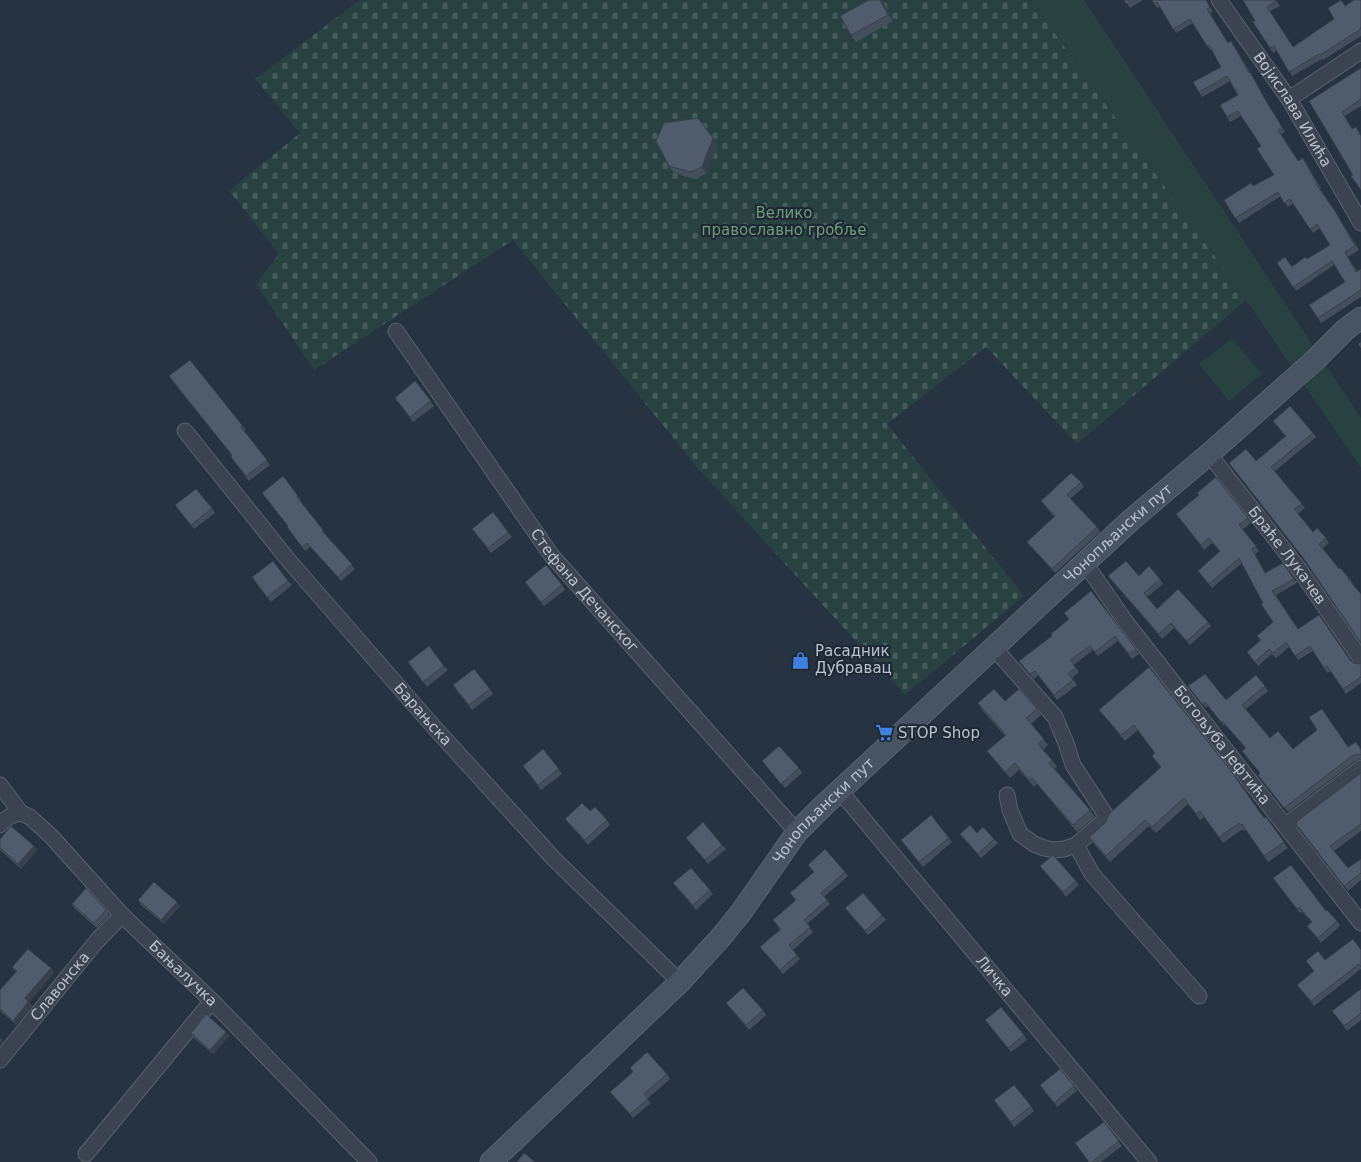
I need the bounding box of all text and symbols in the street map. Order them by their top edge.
street label: Војислава Илића [1250,48,1336,170]
park label: Велико православно гробље [702,204,866,239]
street label: Чонопљански пут [1060,480,1176,587]
street label: Браће Лукачев [1244,503,1330,608]
street label: Стефана Дечанског [527,525,642,656]
place label: Расадник Дубравац [815,642,892,677]
shop icon: Расадник Дубравац [791,650,811,670]
street label: Барањска [390,679,456,750]
street label: Богољуба Јефтића [1170,682,1274,808]
supermarket icon: STOP Shop [874,723,894,743]
place label: STOP Shop [898,724,980,742]
street label: Чонопљански пут [769,754,878,867]
street label: Бањалучка [145,937,221,1010]
street label: Славонска [27,948,93,1024]
street label: Личка [972,952,1017,1000]

